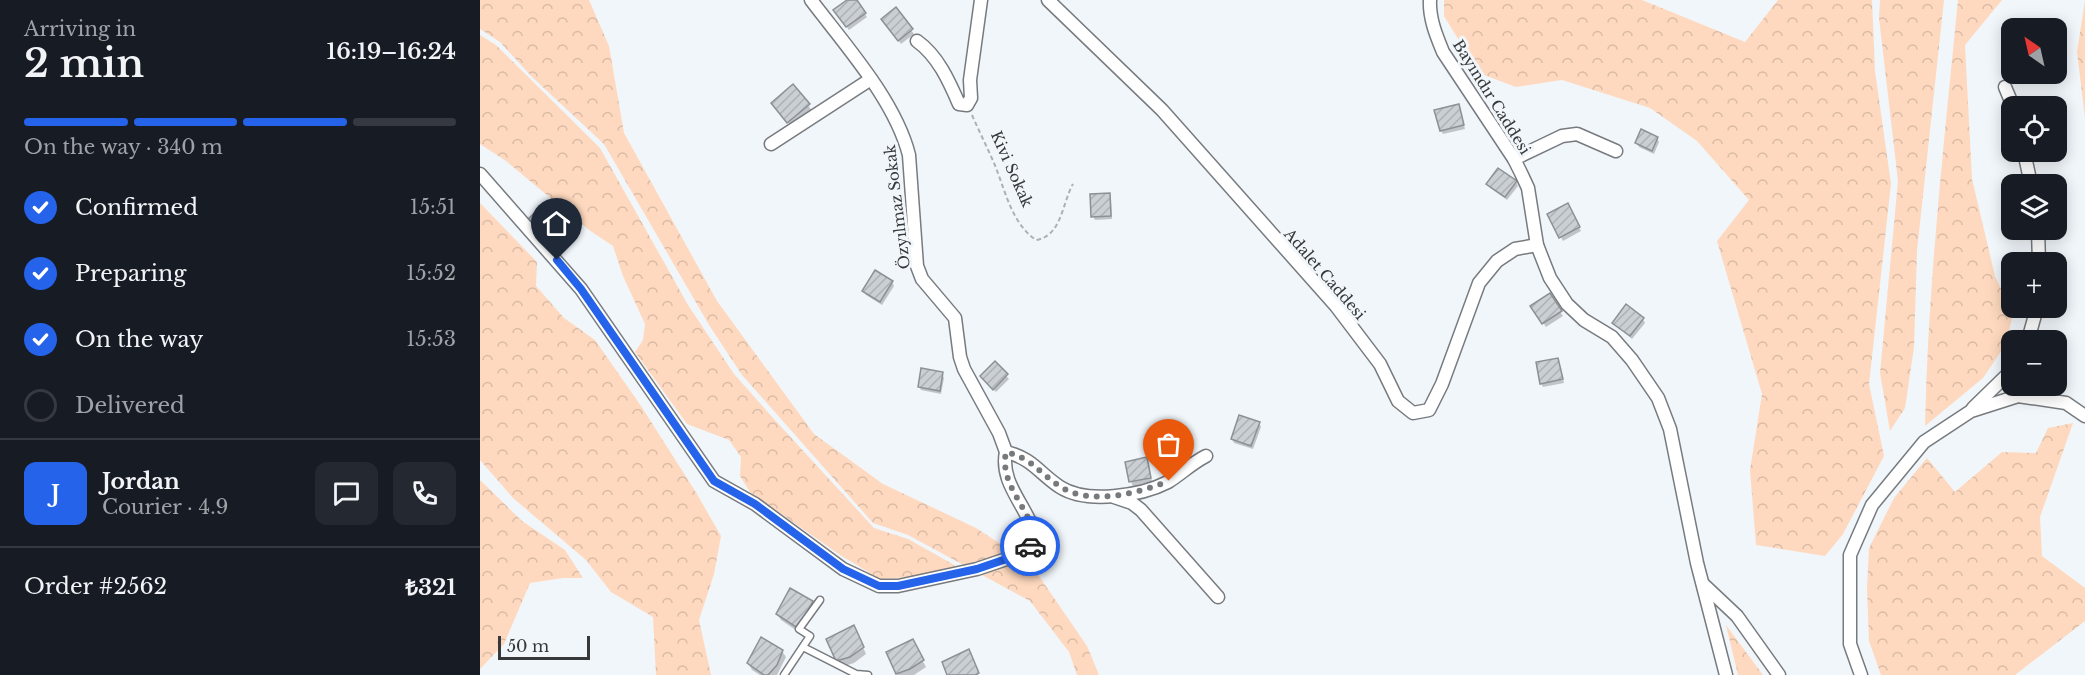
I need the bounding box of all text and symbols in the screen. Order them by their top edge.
text: Arriving in [24,17,136,41]
north arrow [2001,18,2067,84]
map controls [2001,18,2067,396]
street label: Bayındır Caddesi [1449,36,1535,158]
text: 16:19–16:24 [327,38,456,65]
text: 2 min [24,39,144,88]
button: locate [2001,96,2067,162]
street label: Kivi Sokak [987,128,1038,211]
text: On the way · 340 m [24,135,223,159]
street label: Özyılmaz Sokak [880,143,914,270]
button: layers [2001,174,2067,240]
icon: check [24,191,57,224]
text: Confirmed [75,194,198,221]
text: 15:51 [410,195,456,219]
pin [531,198,582,260]
icon: home [540,207,573,240]
street label: Adalet Caddesi [1280,224,1370,323]
button: + [2001,252,2067,318]
icon: check [24,257,57,290]
text: Preparing [75,260,186,287]
text: 15:52 [406,261,456,285]
icon: check [24,323,57,356]
text: On the way [75,326,203,353]
text: 15:53 [406,327,456,351]
button: − [2001,330,2067,396]
text: Delivered [75,392,185,419]
pin [1143,419,1194,481]
icon: bag [1152,428,1185,461]
button: chat [315,462,378,525]
button: phone [393,462,456,525]
text: Jordan [102,468,180,495]
text: J [51,480,60,507]
text: Courier · 4.9 [102,495,228,519]
courier [1000,516,1060,576]
icon: car [1014,530,1047,563]
text: Order #2562 [24,573,167,600]
text: ₺321 [405,574,456,601]
scale bar [498,633,590,660]
text: 50 m [507,636,549,656]

